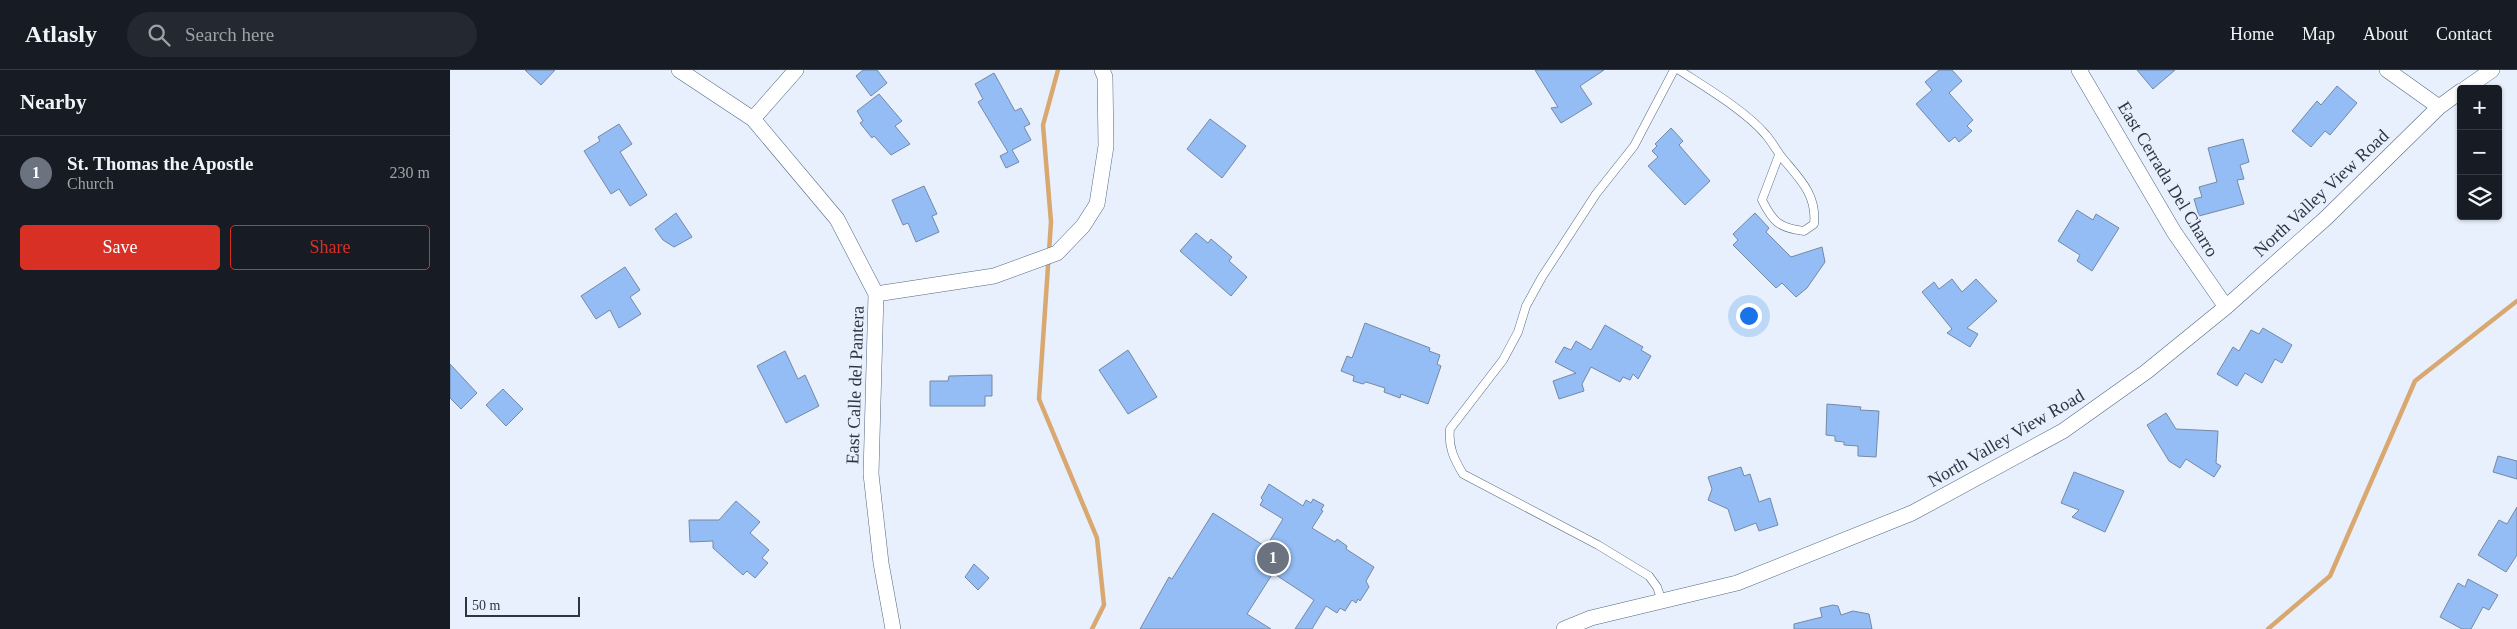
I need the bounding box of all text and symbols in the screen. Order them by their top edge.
search box [127,12,477,57]
text: Atlasly [25,21,97,47]
icon: search [145,21,173,49]
text: Search here [185,24,274,45]
text: Home [2230,24,2274,44]
text: Map [2302,24,2335,44]
text: About [2363,24,2408,44]
text: Contact [2436,24,2492,44]
map controls [2457,85,2502,220]
button: + [2457,85,2502,130]
text: Nearby [20,90,87,114]
street label: East Cerrada Del Charro [2114,98,2222,260]
street label: North Valley View Road [2250,125,2392,261]
button: − [2457,130,2502,175]
text: St. Thomas the Apostle [67,153,254,174]
text: 1 [32,164,40,181]
text: 230 m [390,164,430,181]
text: Church [67,175,114,192]
button: layers [2457,175,2502,220]
button: Save [20,225,220,270]
button: Share [230,225,430,270]
your location [1736,303,1762,329]
street label: East Calle del Pantera [842,305,868,465]
street label: North Valley View Road [1924,385,2088,491]
pin: 1 [1257,539,1289,577]
scale bar [465,594,580,617]
text: 50 m [472,598,500,613]

